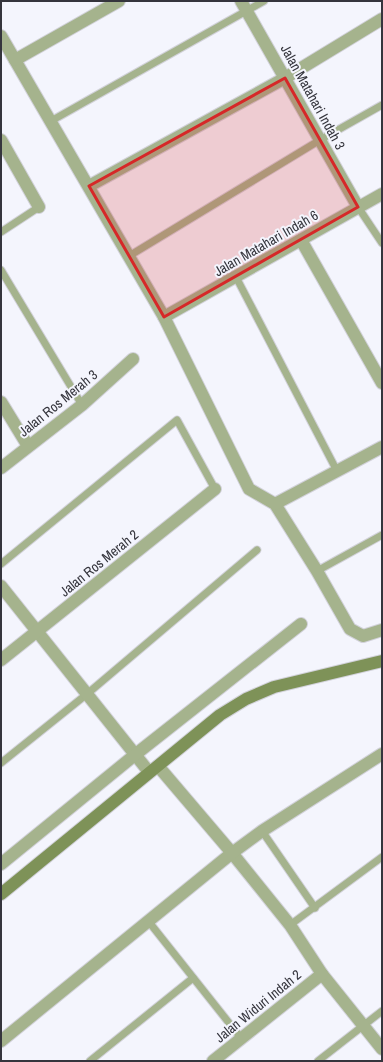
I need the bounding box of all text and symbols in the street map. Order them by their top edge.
street label: Jalan Matahari Indah 3 [277,41,349,153]
street label: Jalan Matahari Indah 6 [211,206,321,280]
street label: Jalan Ros Merah 3 [15,366,101,440]
street label: Jalan Ros Merah 2 [56,526,142,600]
street label: Jalan Widuri Indah 2 [211,966,305,1046]

